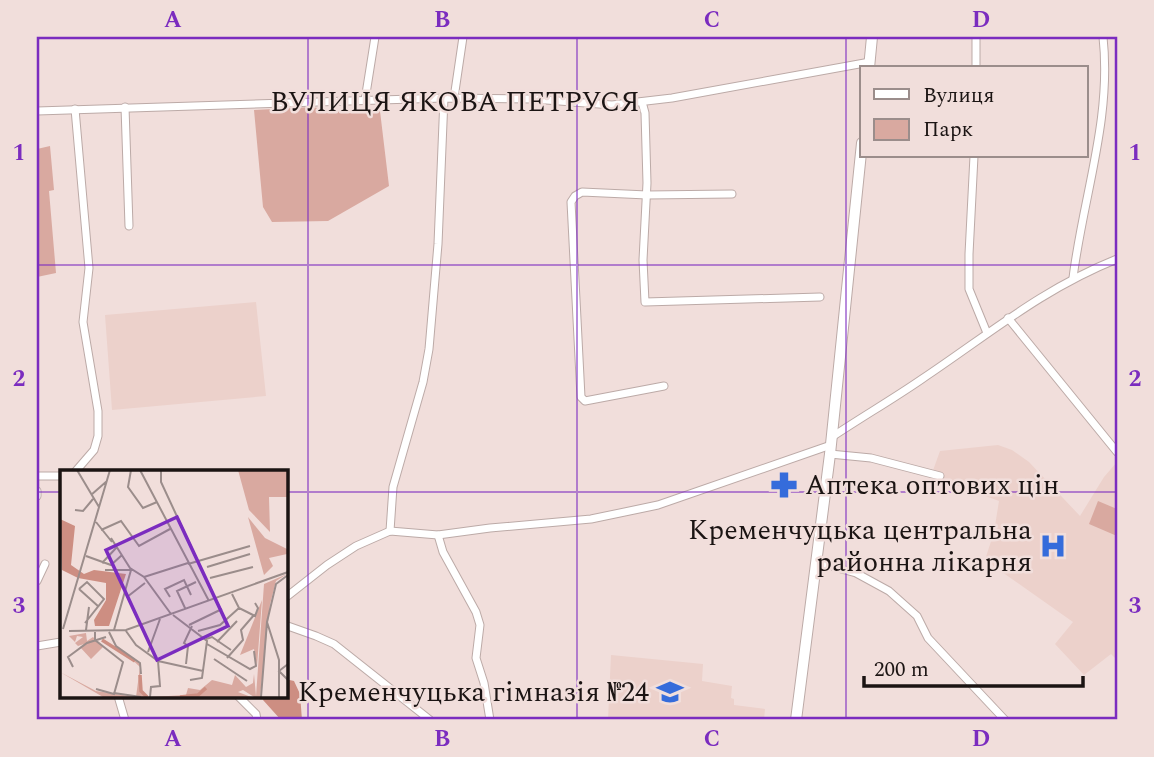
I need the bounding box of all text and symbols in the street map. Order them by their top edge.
text: A [164,3,182,38]
text: B [434,3,450,38]
text: C [704,3,720,38]
text: D [972,3,990,38]
legend [860,66,1088,158]
text: Вулиця [923,80,994,112]
street label: ВУЛИЦЯ ЯКОВА ПЕТРУСЯ [270,81,640,124]
text: Парк [923,114,974,146]
text: 1 [13,136,25,171]
text: 1 [1129,136,1141,171]
text: 2 [13,362,26,397]
text: 2 [1129,362,1142,397]
place label: Аптека оптових цін [805,464,1059,507]
inset map [60,470,287,698]
pharmacy icon: Аптека оптових цін [769,470,799,500]
place label: Кременчуцька центральна районна лікарня [688,509,1032,584]
hospital icon: Кременчуцька центральна районна лікарня [1038,531,1068,561]
text: 3 [13,589,26,624]
text: 3 [1129,589,1142,624]
scale bar [864,645,1082,689]
text: 200 m [874,654,929,686]
place label: Кременчуцька гімназія №24 [298,671,649,714]
school or university icon: Кременчуцька гімназія №24 [655,677,685,707]
text: A [164,722,182,757]
text: B [434,722,450,757]
text: C [704,722,720,757]
text: D [972,722,990,757]

